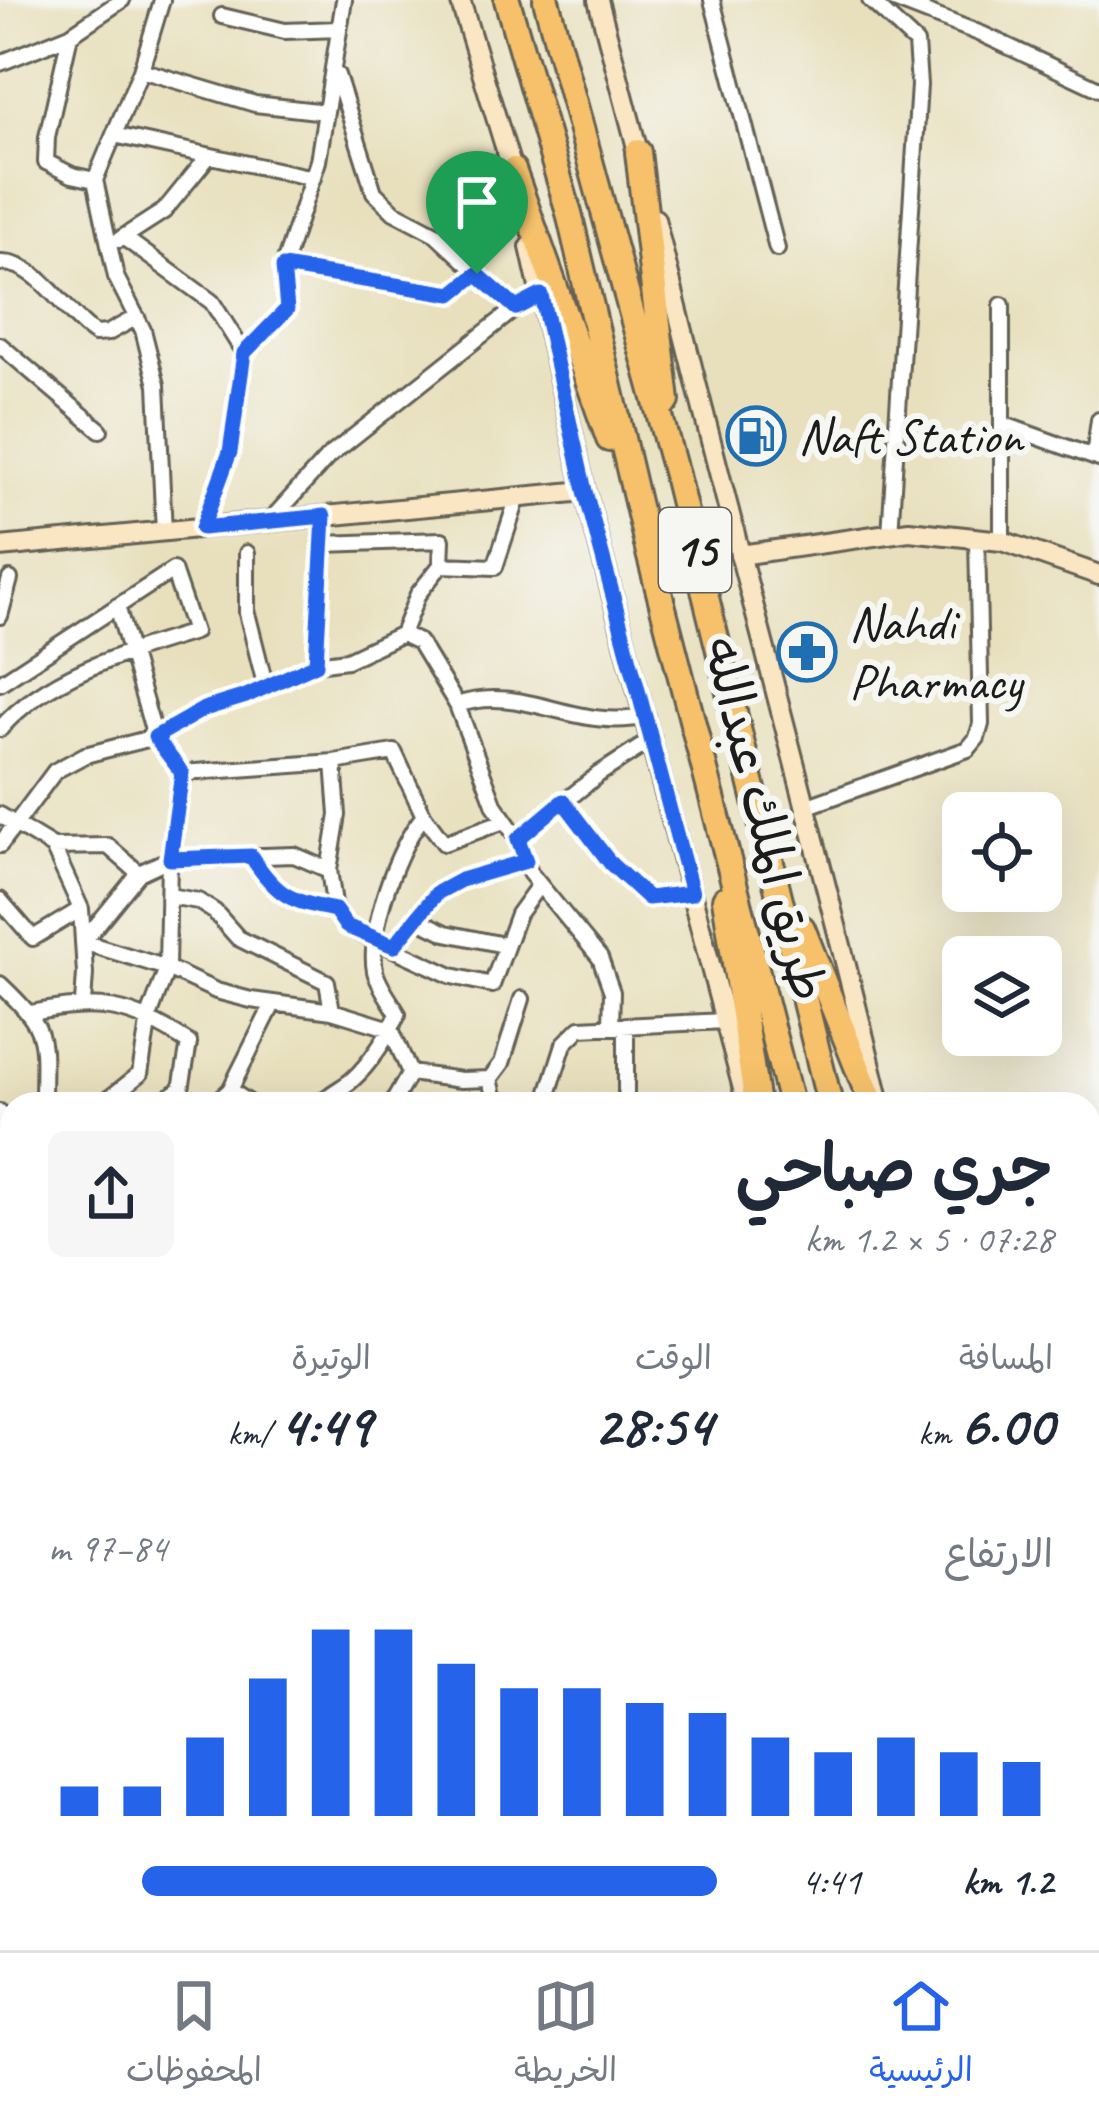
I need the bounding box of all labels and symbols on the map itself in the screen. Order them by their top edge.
pin [426,151,528,274]
place label: Naft Station [798,404,1025,468]
fuel station icon: Naft Station [725,405,787,467]
road number: 15 [659,508,731,592]
place label: Nahdi Pharmacy [849,591,1026,714]
pharmacy icon: Nahdi Pharmacy [776,621,838,683]
street label: طريق الملك عبدالله [689,630,841,1008]

